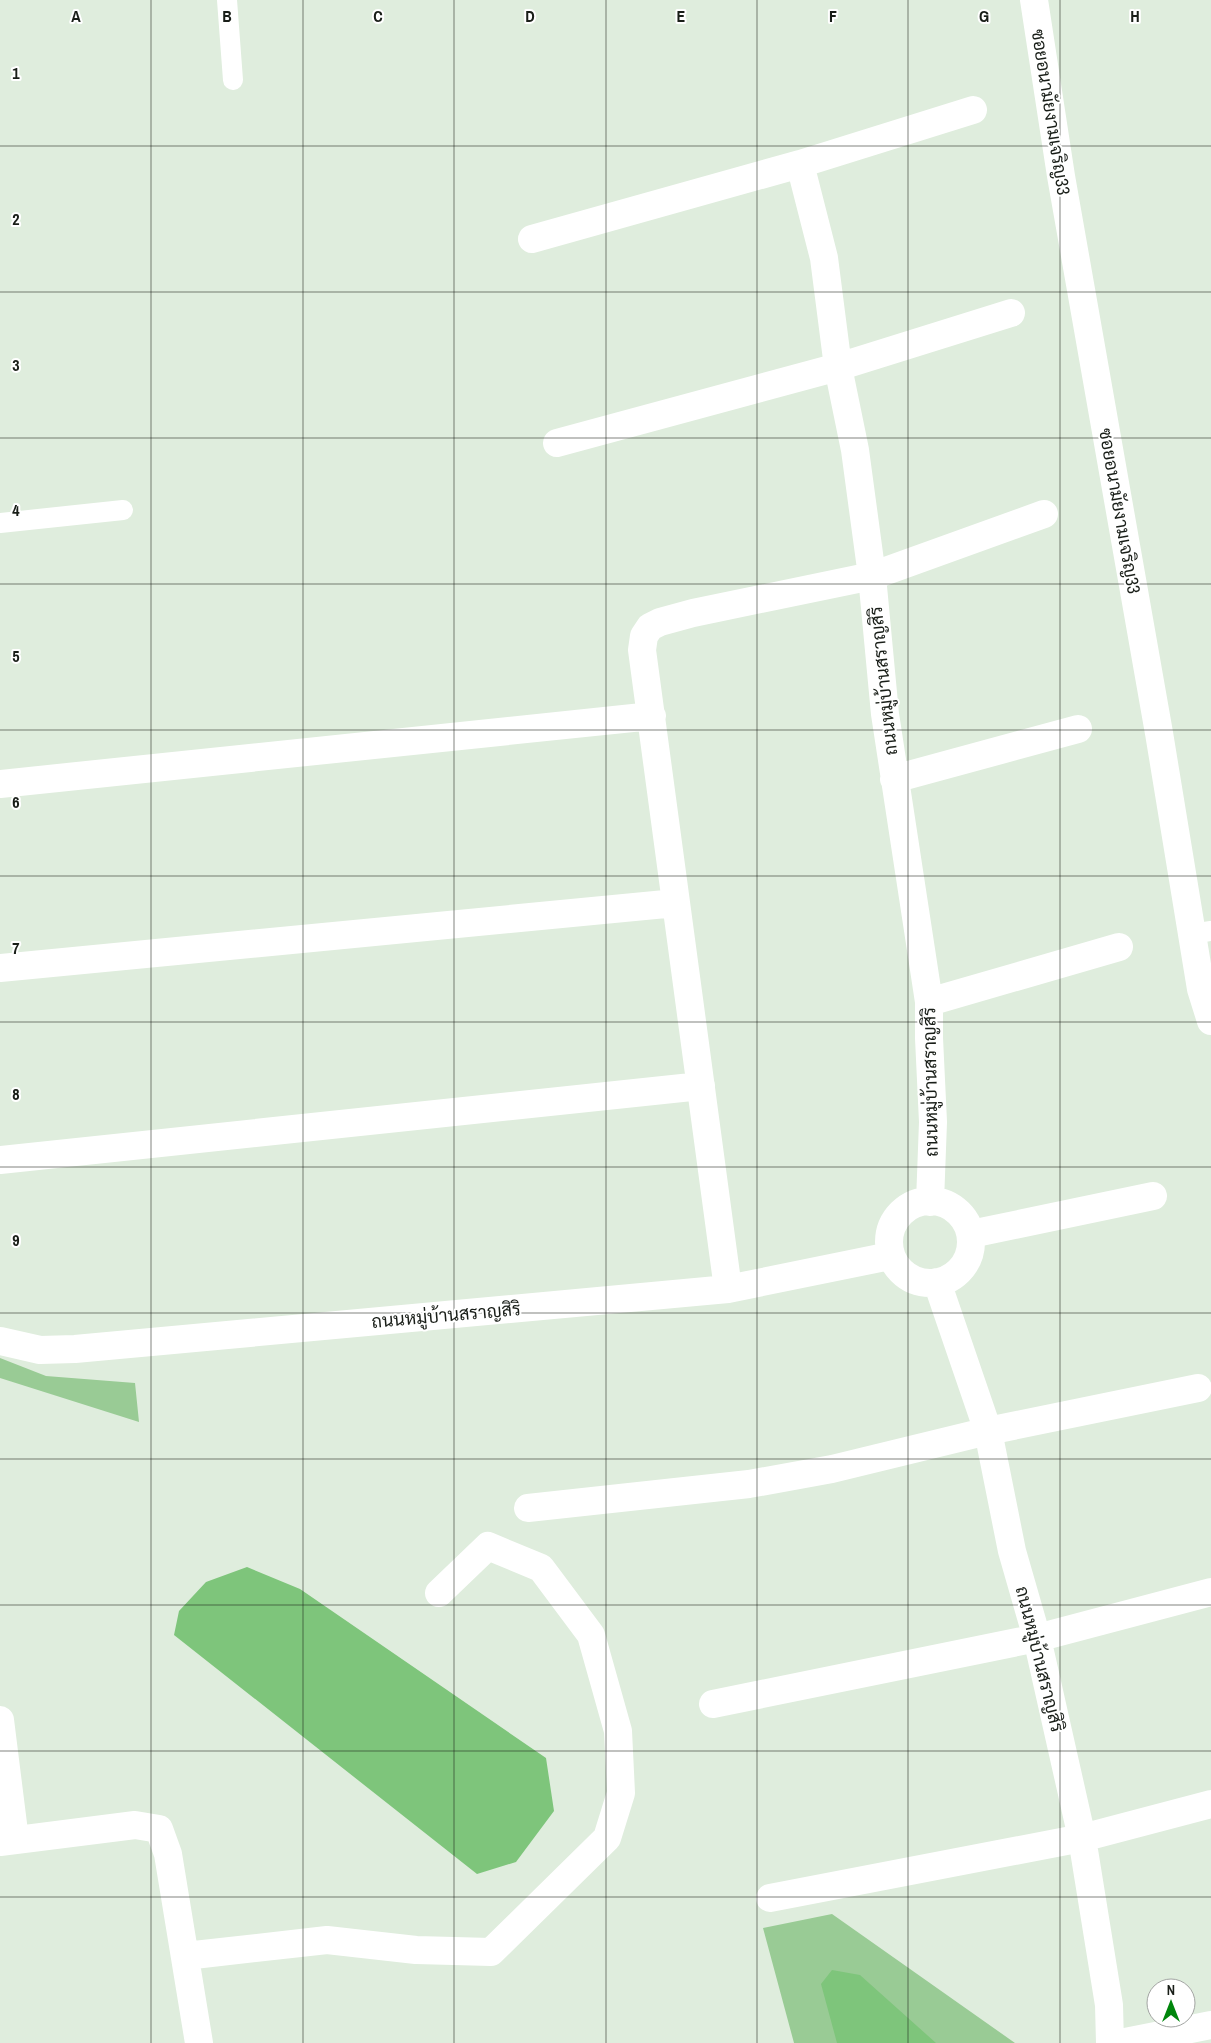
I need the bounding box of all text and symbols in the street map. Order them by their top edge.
text: A [71,5,81,27]
text: B [222,5,232,27]
text: C [373,5,383,27]
text: D [525,5,535,27]
text: E [677,5,686,27]
text: F [829,5,837,27]
text: G [979,5,989,27]
text: H [1130,5,1140,27]
street label: ซอยอนามัยงามเจริญ33 [1026,27,1076,197]
text: 1 [12,62,20,84]
text: 2 [12,208,20,230]
text: 3 [12,354,20,376]
street label: ซอยอนามัยงามเจริญ33 [1093,426,1147,596]
text: 4 [12,499,20,521]
street label: ถนนหมู่บ้านสราญสิริ [863,605,904,757]
text: 5 [12,645,20,667]
text: 6 [12,791,20,813]
text: 7 [12,937,20,959]
street label: ถนนหมู่บ้านสราญสิริ [916,1007,945,1157]
text: 8 [12,1083,20,1105]
text: 9 [12,1229,20,1251]
street label: ถนนหมู่บ้านสราญสิริ [370,1296,522,1335]
street label: ถนนหมู่บ้านสราญสิริ [1009,1583,1070,1735]
north arrow [1146,1978,1196,2028]
text: N [1167,1981,1175,1999]

